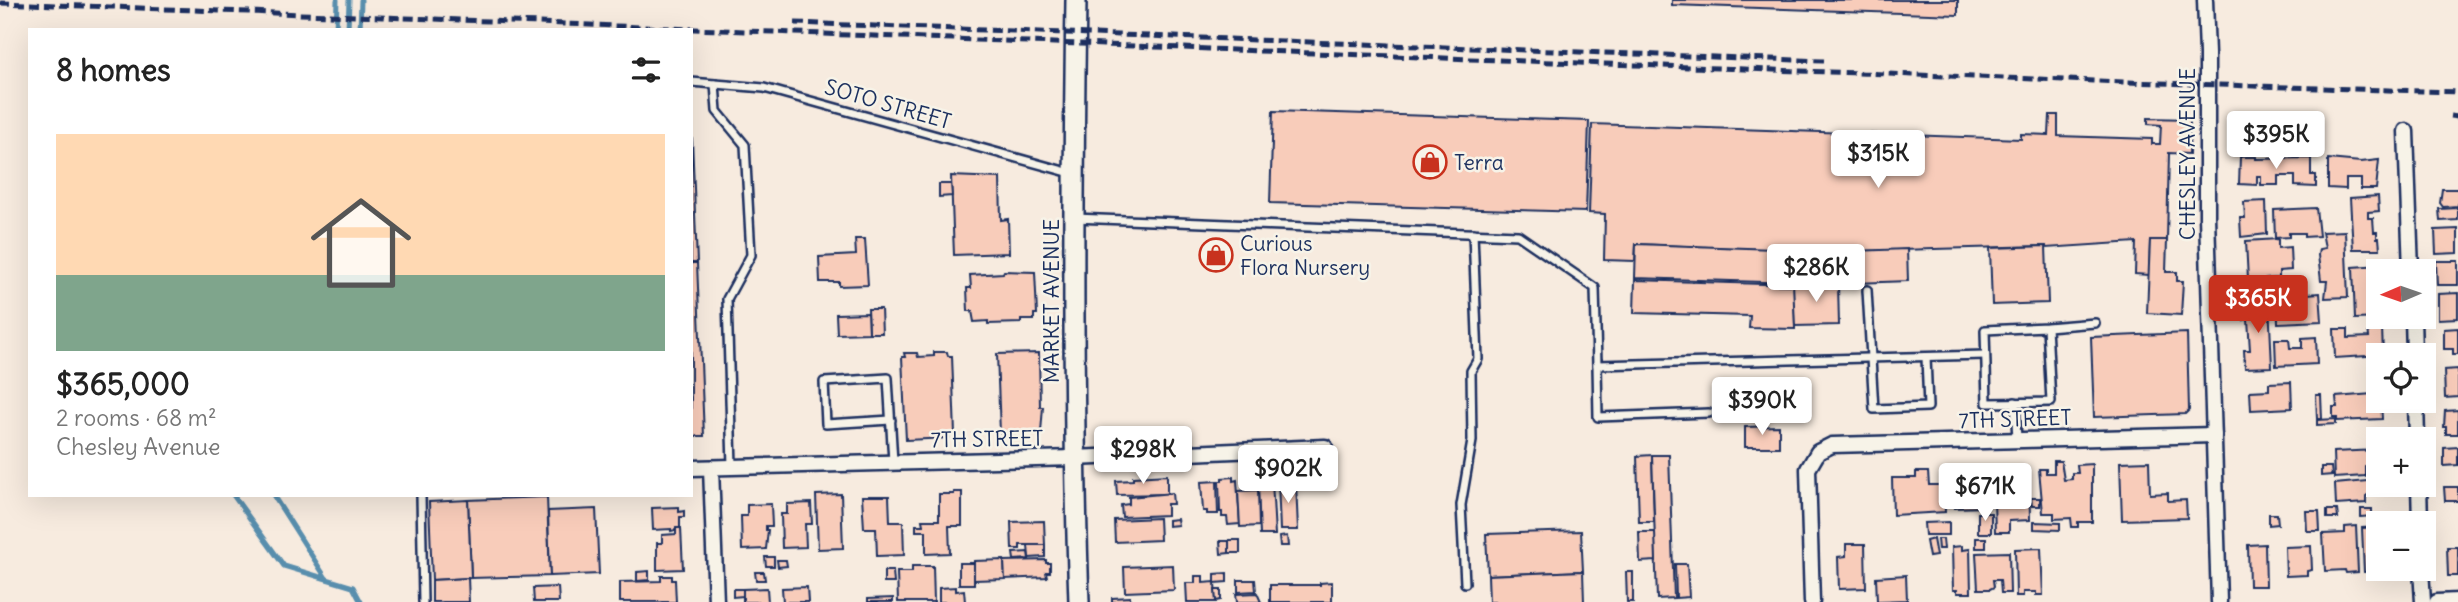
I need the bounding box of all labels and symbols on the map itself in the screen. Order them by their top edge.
street label: CHESLEY AVENUE [2174,68,2201,240]
street label: SOTO STREET [822,73,954,135]
pin: $395K [2227,111,2325,171]
pin: $315K [1829,130,1927,190]
shop icon: Terra [1411,143,1449,181]
place label: Terra [1454,149,1504,176]
street label: MARKET AVENUE [1038,219,1065,383]
place label: Curious Flora Nursery [1240,230,1370,281]
shop icon: Curious Flora Nursery [1197,236,1235,274]
pin: $286K [1767,244,1865,304]
north arrow [2366,259,2436,329]
pin: $365K [2209,276,2307,335]
pin: $390K [1713,378,1811,437]
street label: 7TH STREET [1958,404,2072,434]
street label: 7TH STREET [930,425,1044,453]
pin: $298K [1094,426,1192,486]
pin: $902K [1239,446,1337,505]
pin: $671K [1936,463,2034,523]

